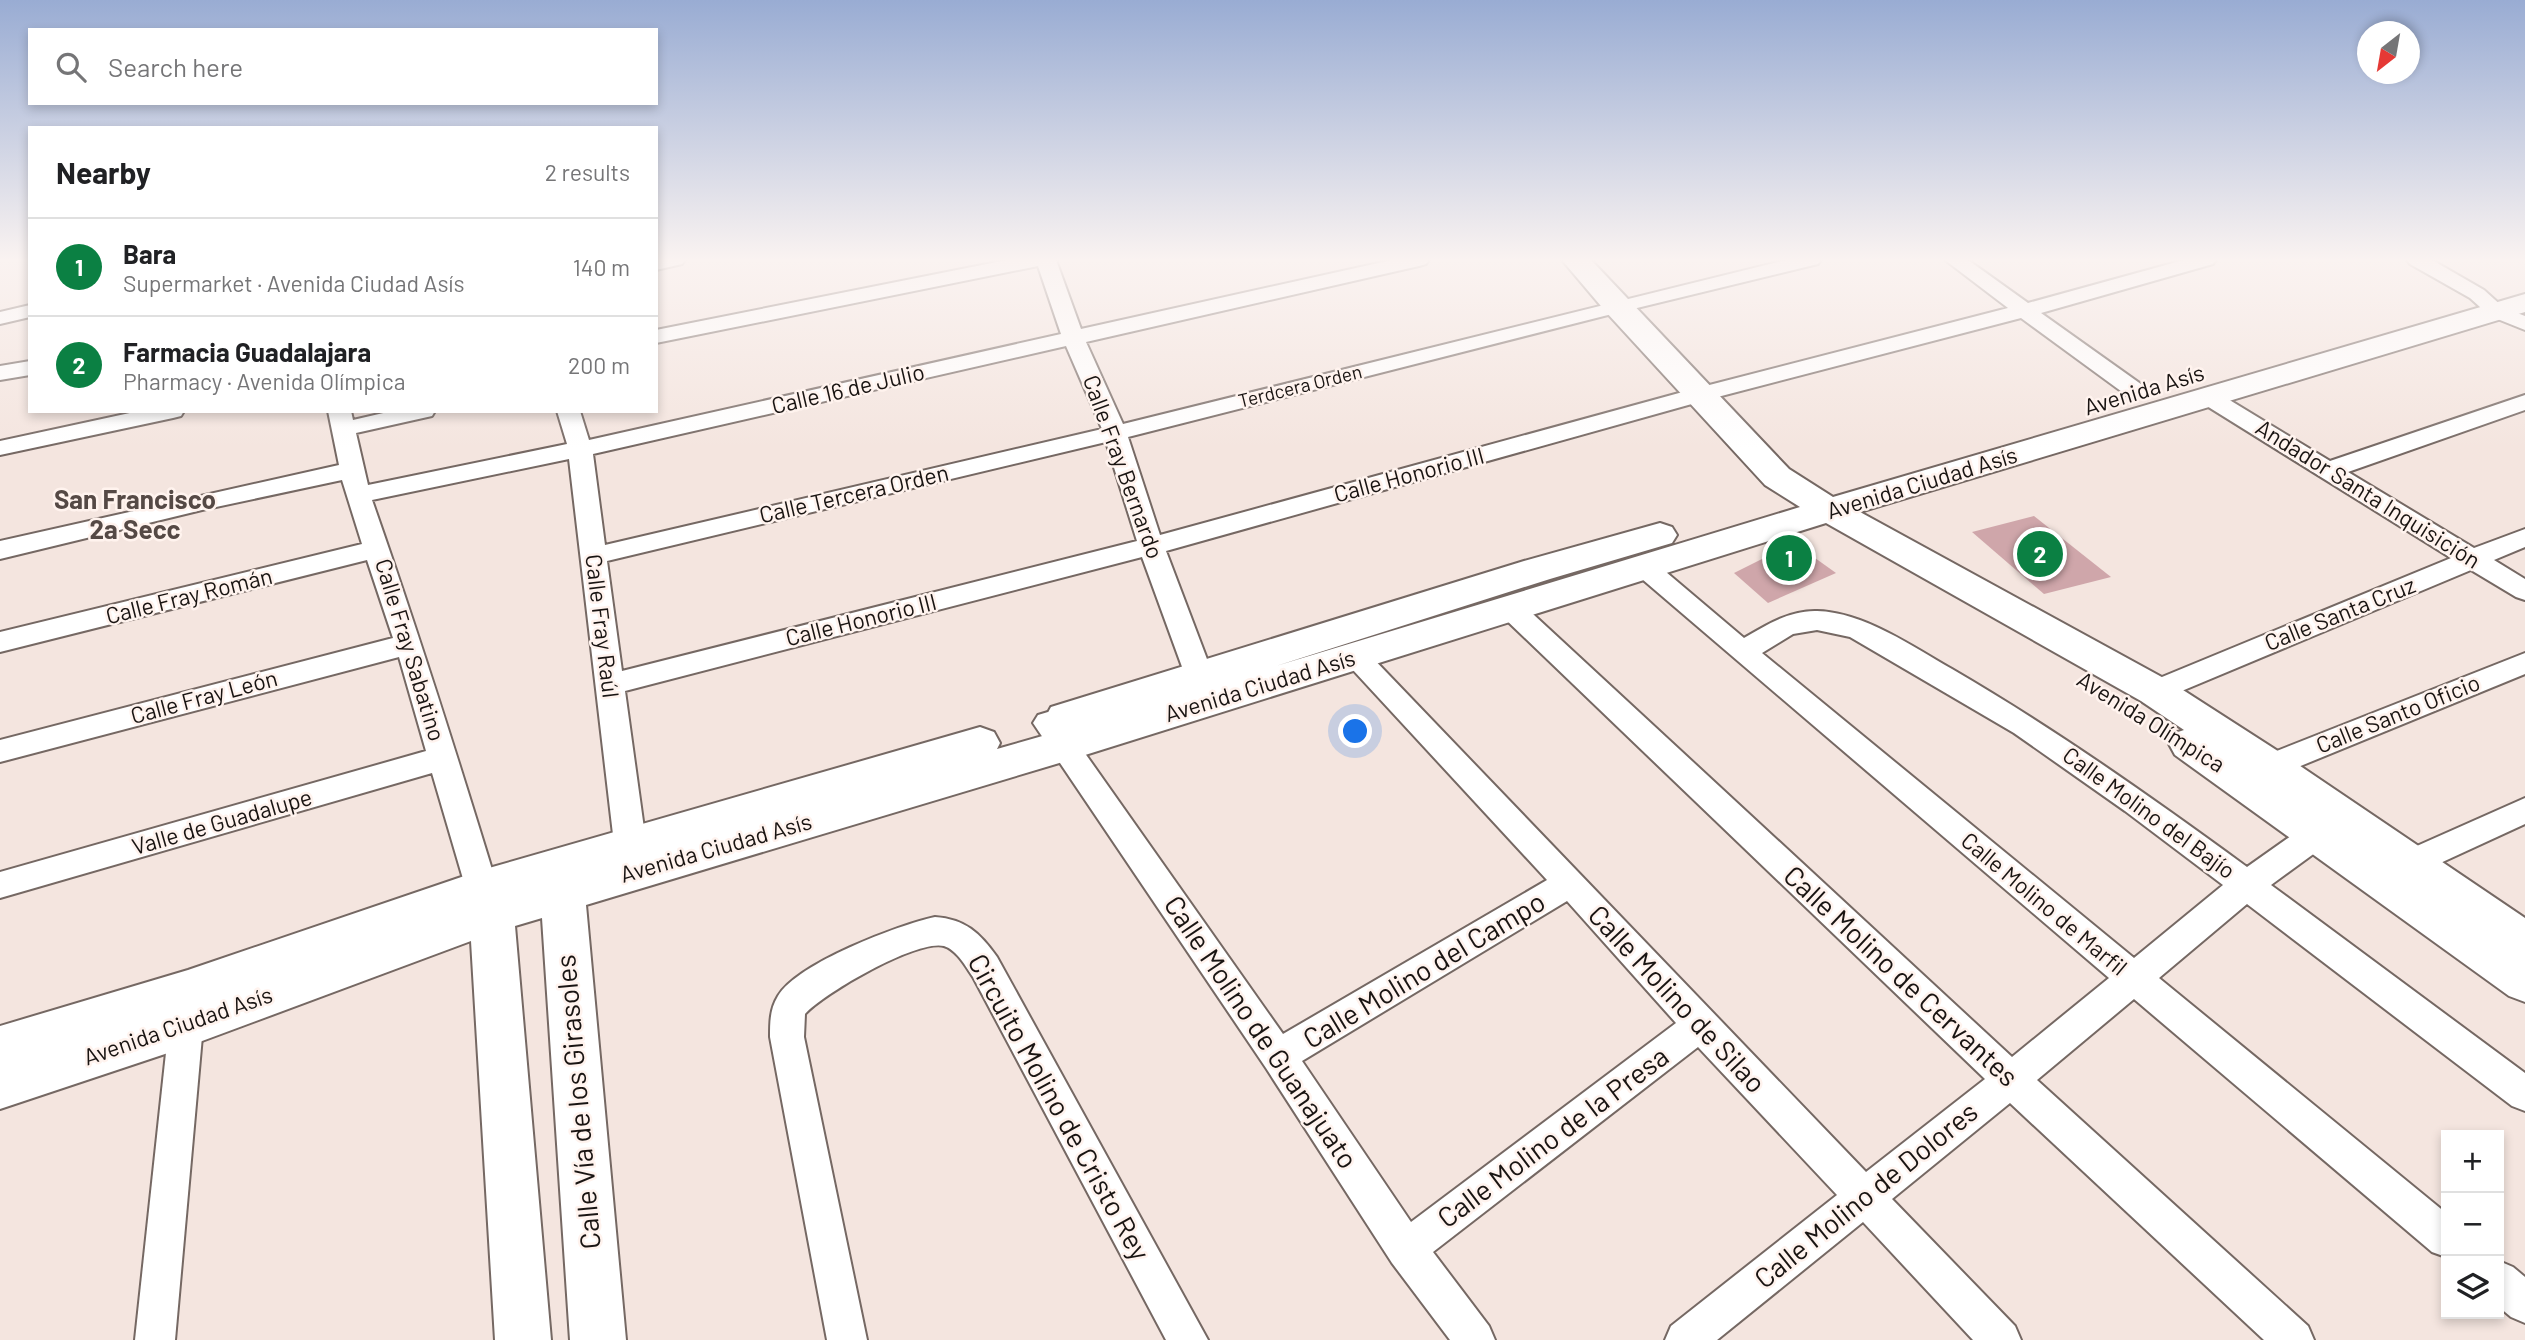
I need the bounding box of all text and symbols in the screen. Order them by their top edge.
north arrow [2357,21,2420,84]
search box [28,28,658,105]
icon: search [52,48,90,86]
text: Search here [108,51,243,82]
text: Nearby [56,154,151,190]
text: 2 results [545,158,630,186]
text: Bara [123,238,176,269]
text: 1 [75,253,83,281]
text: 140 m [573,253,630,281]
text: Supermarket · Avenida Ciudad Asís [123,269,465,297]
text: Farmacia Guadalajara [123,336,371,367]
text: 2 [73,351,85,379]
text: 200 m [568,351,630,379]
street label: Calle 16 de Julio [769,357,927,419]
street label: Avenida Asís [2080,357,2207,421]
street label: Terdcera Orden [1236,359,1364,412]
text: Pharmacy · Avenida Olímpica [123,367,405,395]
street label: Calle Fray Bernardo [1078,371,1170,562]
street label: Andador Santa Inquisición [2251,413,2486,574]
street label: Avenida Ciudad Asís [1823,440,2020,524]
street label: Calle Honorio III [1330,441,1487,508]
street label: Calle Tercera Orden [756,458,951,528]
district label: San Francisco 2a Secc [54,483,216,544]
pin: 2 [2017,528,2063,580]
pin: 1 [1766,532,1812,584]
street label: Calle Fray Raúl [580,552,626,699]
street label: Calle Fray Sabatino [370,555,452,744]
street label: Calle Fray Román [103,561,275,629]
street label: Calle Santa Cruz [2260,570,2419,656]
street label: Calle Honorio III [782,587,939,651]
street label: Avenida Ciudad Asís [1161,643,1358,727]
street label: Calle Fray León [127,663,280,729]
street label: Avenida Olímpica [2072,664,2231,778]
street label: Calle Santo Oficio [2312,667,2484,759]
your location [1338,714,1372,748]
street label: Calle Molino del Bajío [2058,740,2241,884]
street label: Valle de Guadalupe [128,782,315,860]
street label: Avenida Ciudad Asís [617,806,815,888]
street label: Calle Molino de Marfil [1956,826,2133,981]
street label: Calle Molino de Cervantes [1777,858,2026,1093]
street label: Calle Molino del Campo [1296,883,1551,1055]
street label: Calle Molino de Guanajuato [1158,888,1366,1174]
street label: Calle Molino de Silao [1582,897,1774,1099]
street label: Circuito Molino de Cristo Rey [961,947,1158,1266]
street label: Calle Vía de los Girasoles [547,953,607,1251]
street label: Avenida Ciudad Asís [80,980,276,1071]
street label: Calle Molino de la Presa [1430,1038,1675,1234]
street label: Calle Molino de Dolores [1747,1094,1984,1295]
map controls [2441,1130,2504,1319]
button: + [2441,1130,2504,1193]
button: − [2441,1193,2504,1256]
button: layers [2441,1256,2504,1319]

